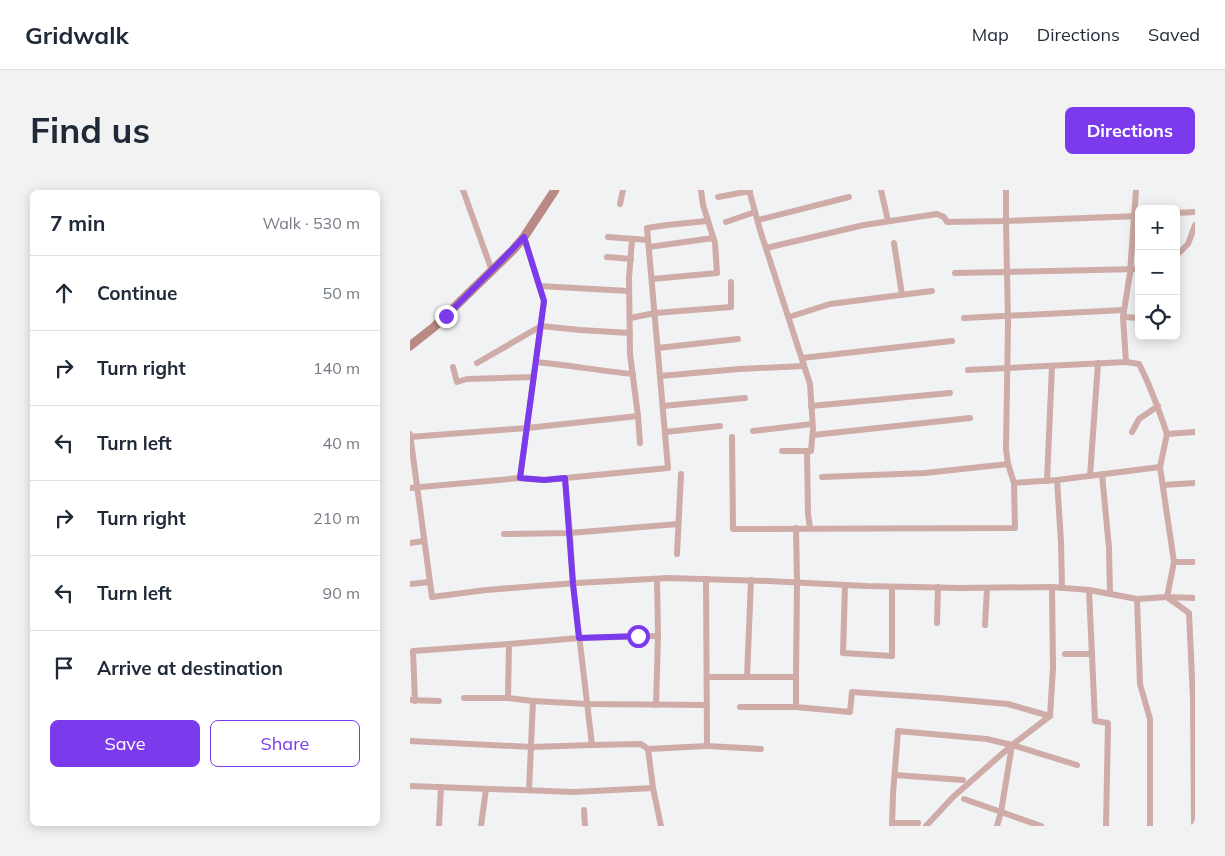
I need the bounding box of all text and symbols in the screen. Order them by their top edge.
text: Gridwalk [25,20,129,50]
text: Map [972,23,1009,46]
text: Directions [1037,23,1120,46]
text: Saved [1148,23,1200,46]
button: Directions [1065,107,1195,154]
text: Find us [30,108,150,152]
map controls [1135,205,1180,340]
button: + [1135,205,1180,250]
text: 7 min [50,210,105,236]
text: Walk · 530 m [262,213,360,233]
button: − [1135,250,1180,295]
icon: ahead [50,279,78,307]
text: Continue [97,281,177,305]
text: 50 m [323,283,360,303]
button: locate [1135,295,1180,340]
route end [435,305,458,328]
icon: right [50,354,78,382]
text: Turn right [97,356,186,380]
text: 140 m [313,358,360,378]
icon: left [50,429,78,457]
text: Turn left [97,431,172,455]
text: 40 m [323,433,360,453]
icon: right [50,504,78,532]
text: Turn right [97,506,186,530]
text: 210 m [313,508,360,528]
icon: left [50,579,78,607]
text: Turn left [97,581,172,605]
text: 90 m [323,583,360,603]
route start [627,625,650,648]
icon: arrive [50,654,78,682]
text: Arrive at destination [97,656,283,680]
button: Save [50,720,200,767]
button: Share [210,720,360,767]

